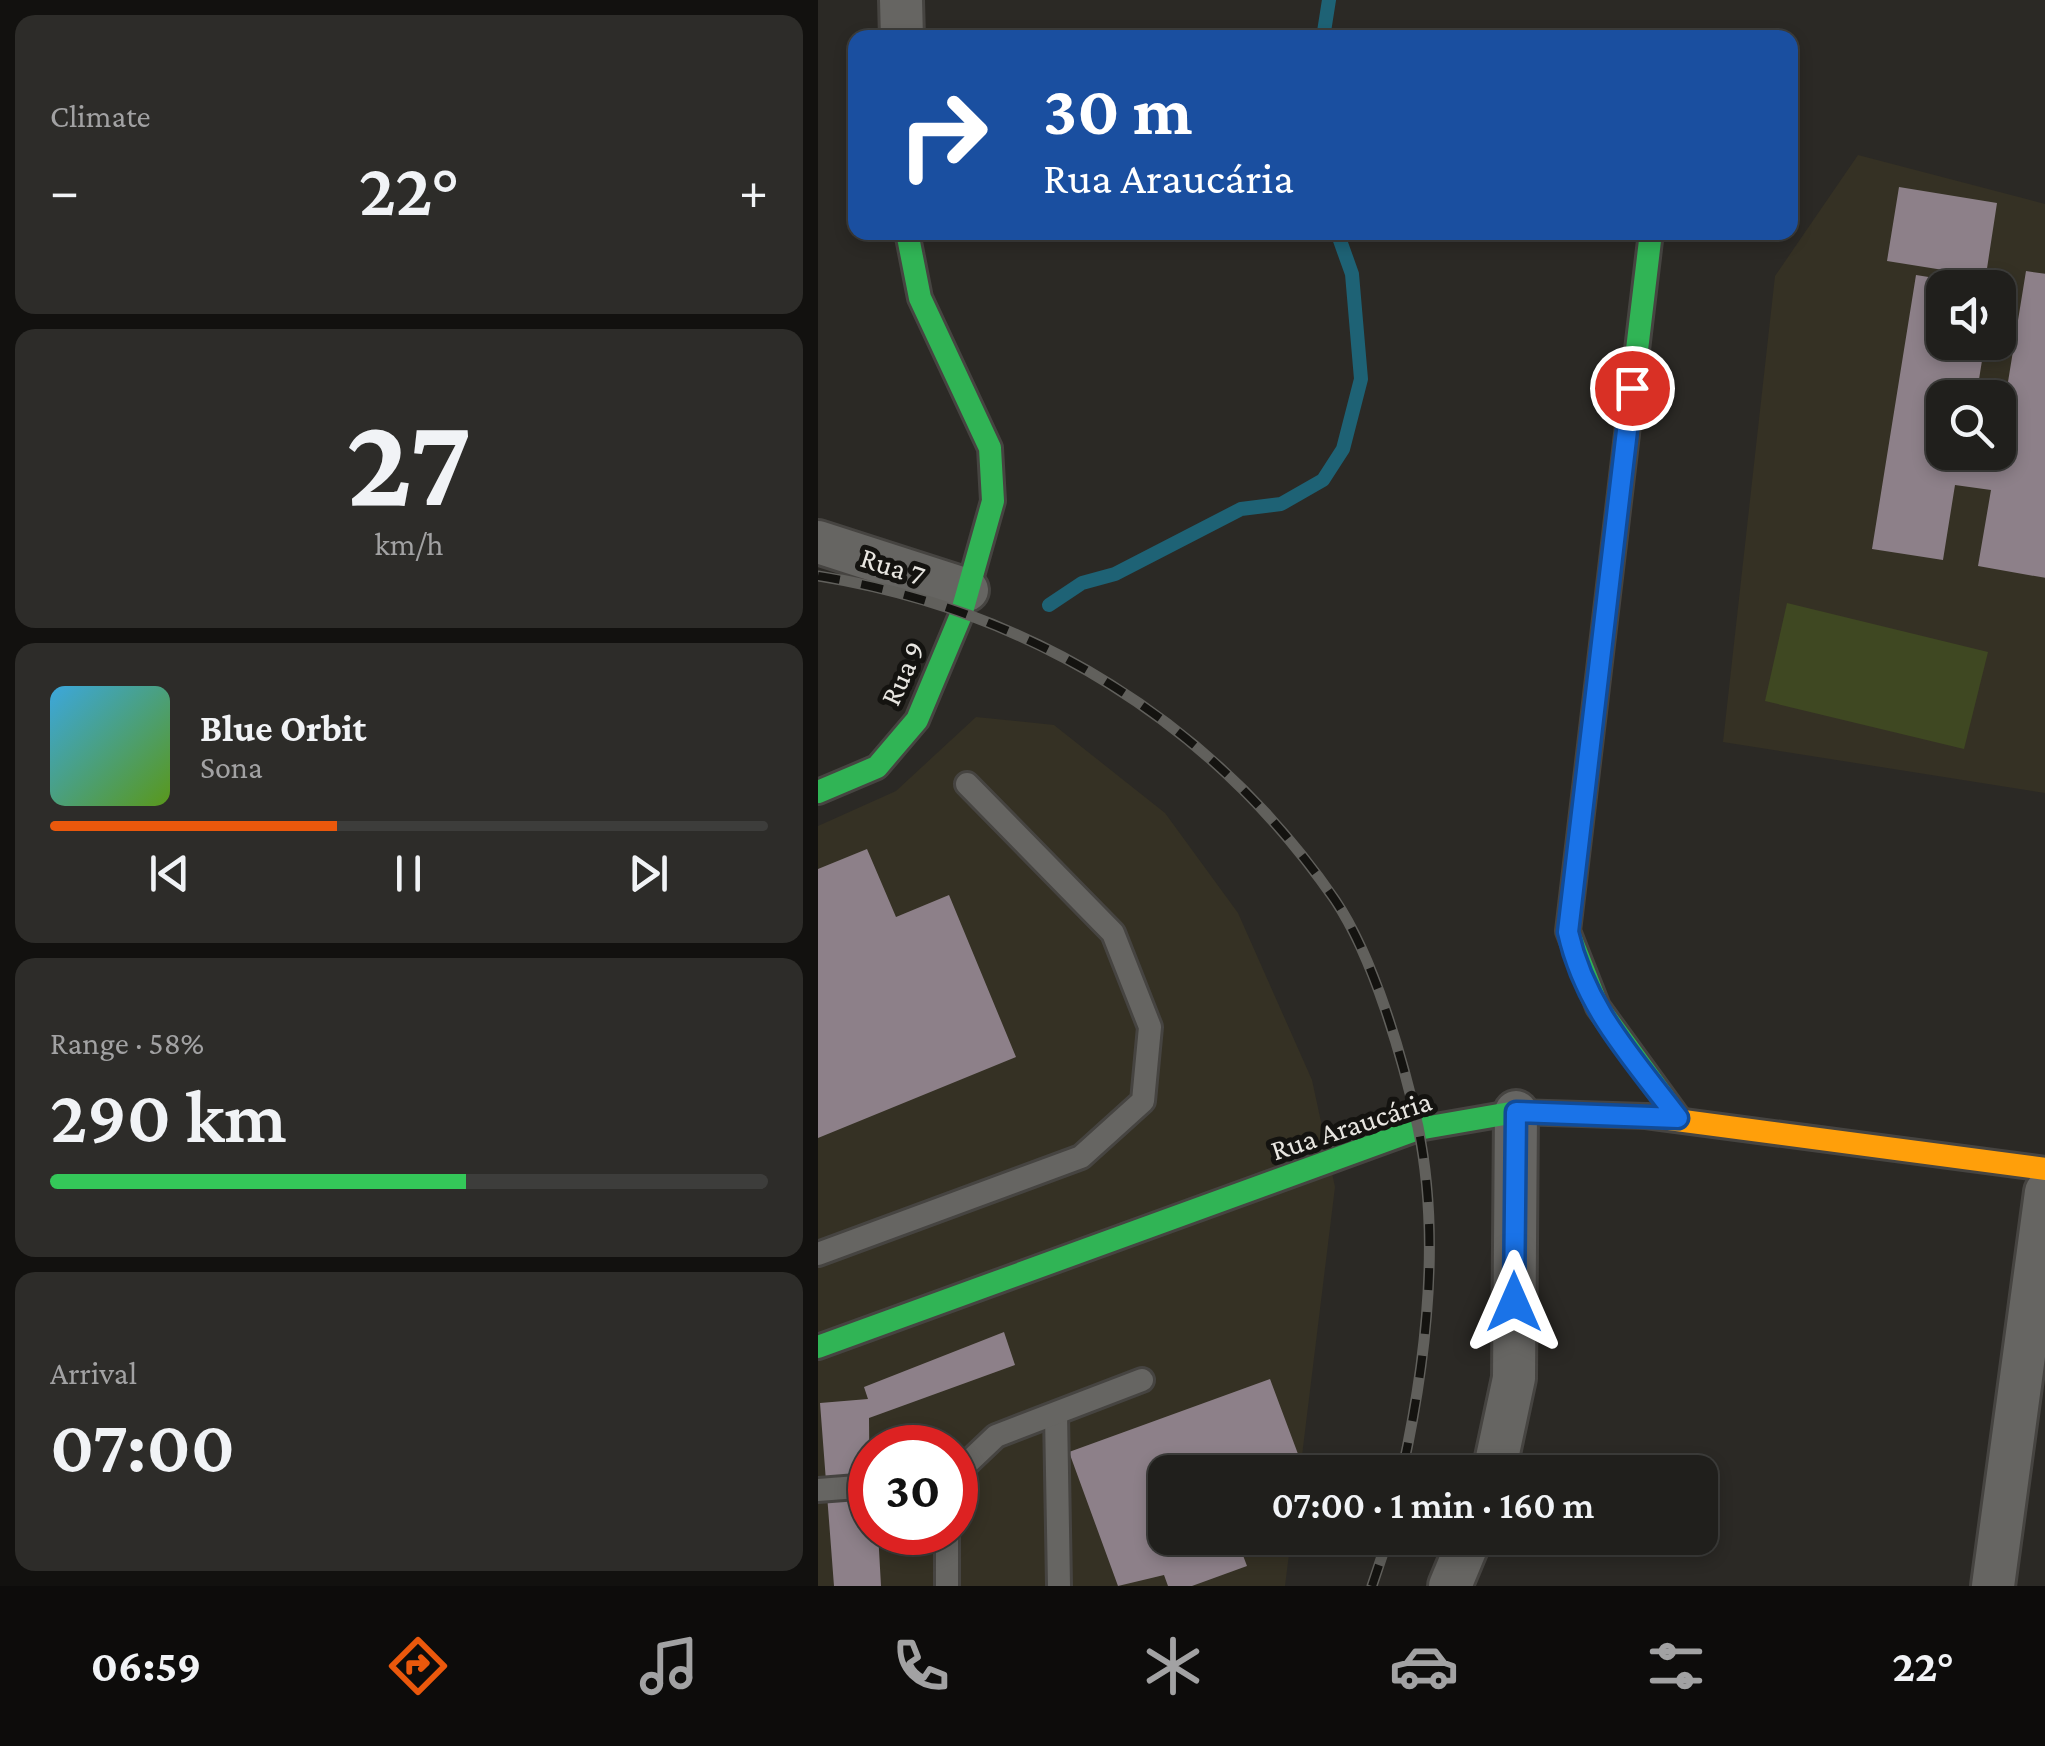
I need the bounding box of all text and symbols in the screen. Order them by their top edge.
icon: right [878,70,1008,200]
text: 30 m [1043,71,1192,149]
text: Climate [50,98,151,134]
text: 22° [359,148,459,231]
text: Rua Araucária [1043,153,1294,203]
text: − [50,160,79,221]
text: + [739,160,768,221]
map controls [1926,270,2016,470]
button: sound [1926,270,2016,360]
pin [1590,346,1675,431]
icon: arrive [1605,361,1660,416]
button: search [1926,380,2016,470]
text: 27 [346,388,472,533]
text: km/h [375,526,444,562]
street label: Rua 7 [857,540,929,592]
street label: Rua 9 [873,636,931,710]
text: Blue Orbit [200,707,367,749]
text: Sona [200,749,263,785]
icon: previous [142,846,197,901]
icon: pause [381,846,436,901]
icon: next [621,846,676,901]
text: Range · 58% [50,1025,204,1061]
text: 290 km [50,1075,287,1158]
street label: Rua Araucária [1266,1083,1436,1167]
position arrow [1462,1250,1566,1354]
text: Arrival [50,1355,137,1391]
text: 07:00 [50,1405,235,1488]
speed limit sign: 30 [848,1425,978,1555]
text: 07:00 · 1 min · 160 m [1272,1484,1594,1526]
icon: directions [383,1631,453,1701]
icon: music [634,1631,704,1701]
icon: phone [886,1631,956,1701]
icon: climate [1138,1631,1208,1701]
icon: car [1389,1631,1459,1701]
icon: filters [1641,1631,1711,1701]
text: 06:59 [91,1641,201,1691]
text: 22° [1892,1641,1954,1691]

